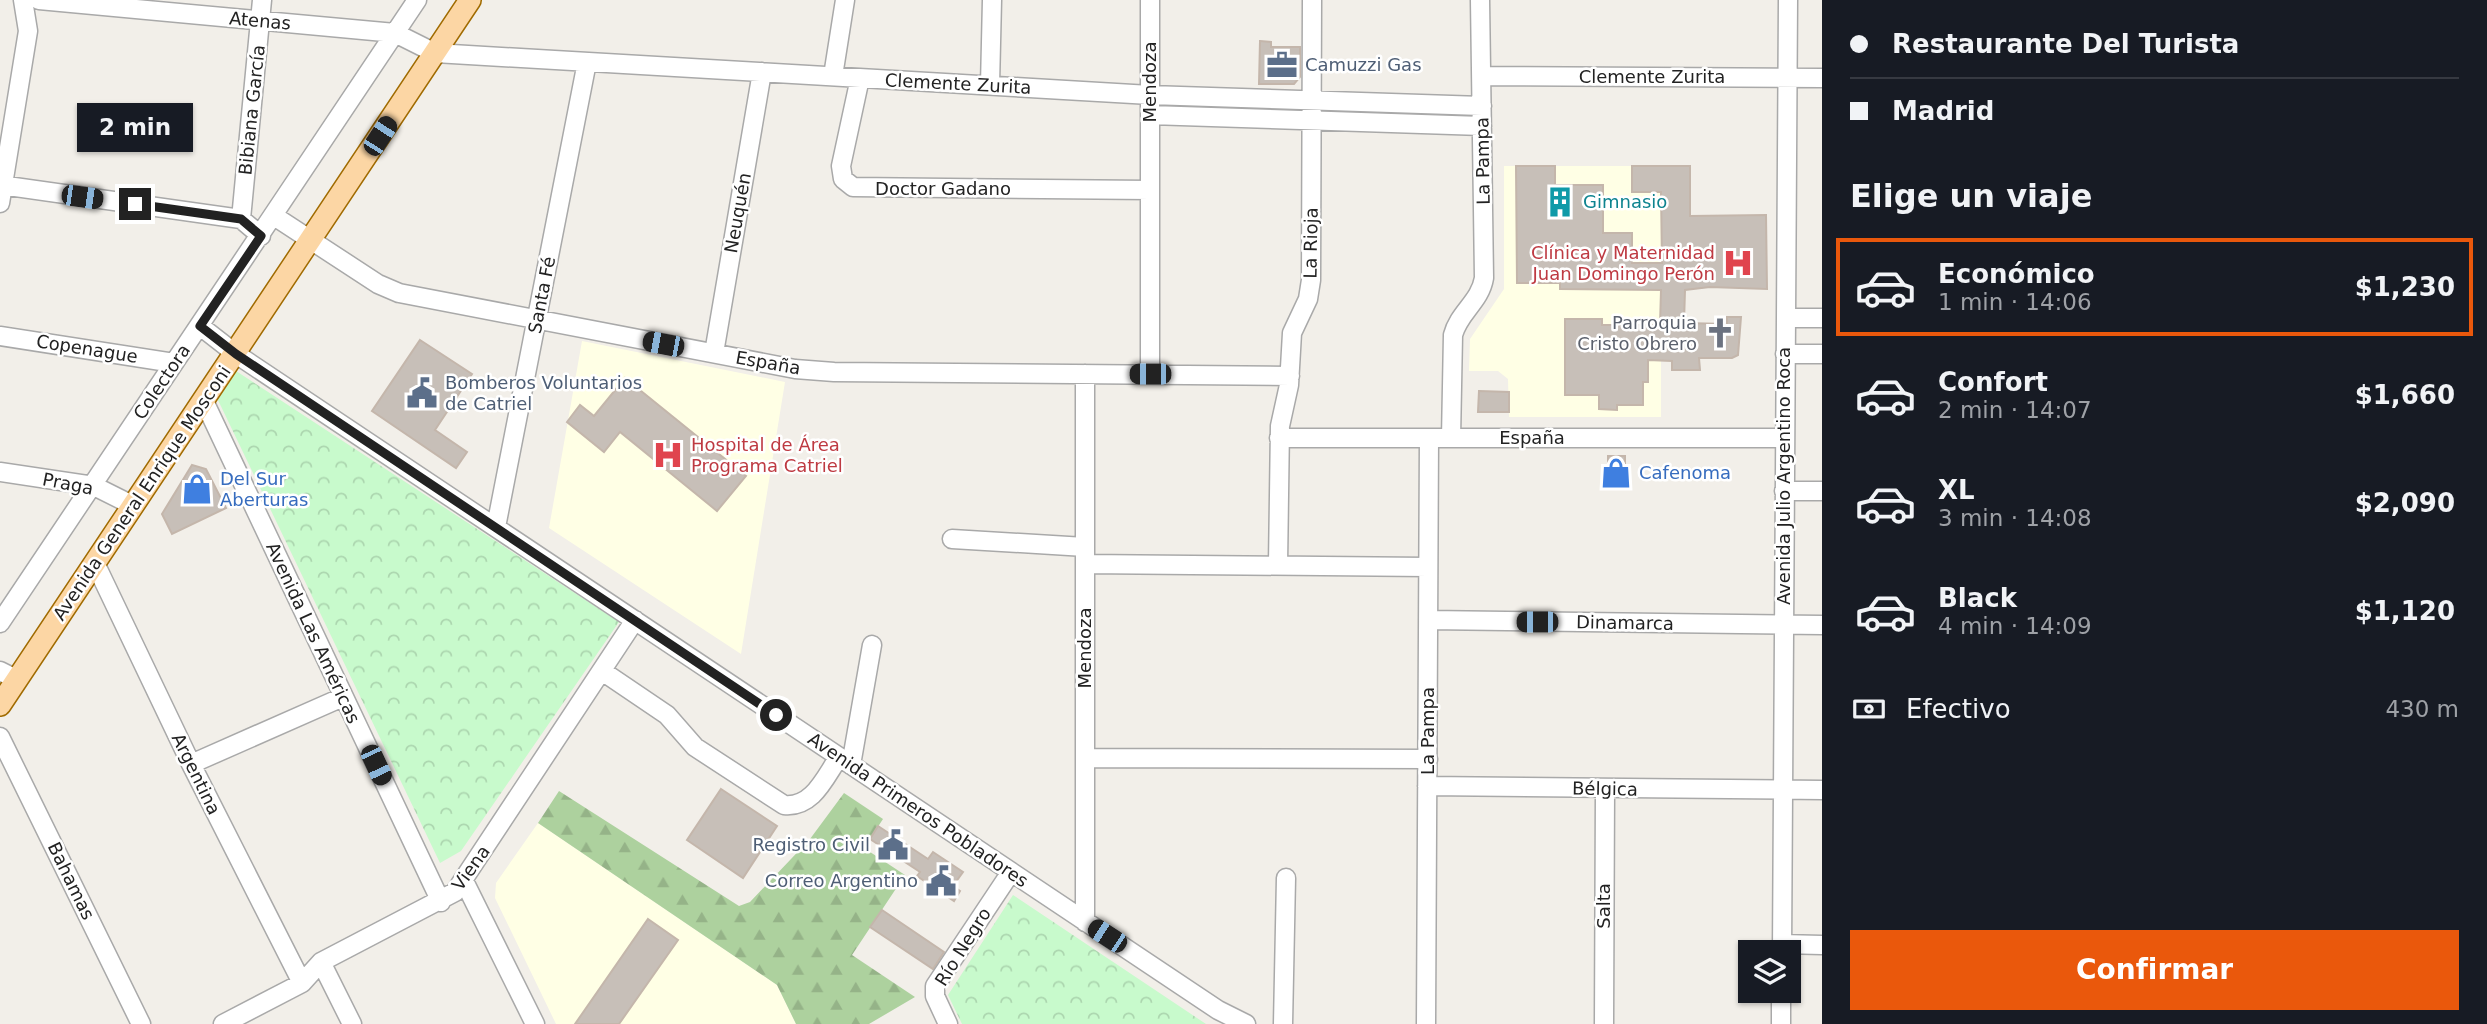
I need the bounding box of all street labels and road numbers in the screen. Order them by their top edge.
street label: Atenas [228,7,292,34]
street label: Mendoza [1139,42,1160,122]
street label: Bibiana García [234,44,269,176]
street label: Clemente Zurita [1579,66,1725,87]
street label: Clemente Zurita [884,69,1032,98]
street label: La Pampa [1471,117,1494,205]
street label: Neuquén [720,171,755,255]
street label: Doctor Gadano [875,178,1011,199]
street label: La Rioja [1299,207,1322,279]
street label: Santa Fé [524,255,559,335]
street label: Copenague [35,330,139,367]
street label: Colectora [129,340,194,423]
street label: España [734,346,802,379]
street label: Avenida Julio Argentino Roca [1773,347,1794,605]
street label: Avenida General Enrique Mosconi [48,362,235,624]
street label: España [1499,427,1565,448]
street label: Praga [41,468,95,499]
street label: Avenida Las Américas [262,539,365,727]
street label: Mendoza [1074,608,1095,688]
street label: Dinamarca [1576,611,1674,634]
street label: La Pampa [1417,687,1438,775]
street label: Avenida Primeros Pobladores [804,728,1032,891]
street label: Argentina [168,730,225,818]
street label: Bélgica [1572,777,1638,800]
street label: Bahamas [44,839,99,923]
street label: Viena [447,841,494,894]
street label: Salta [1593,883,1614,929]
street label: Río Negro [930,904,995,990]

